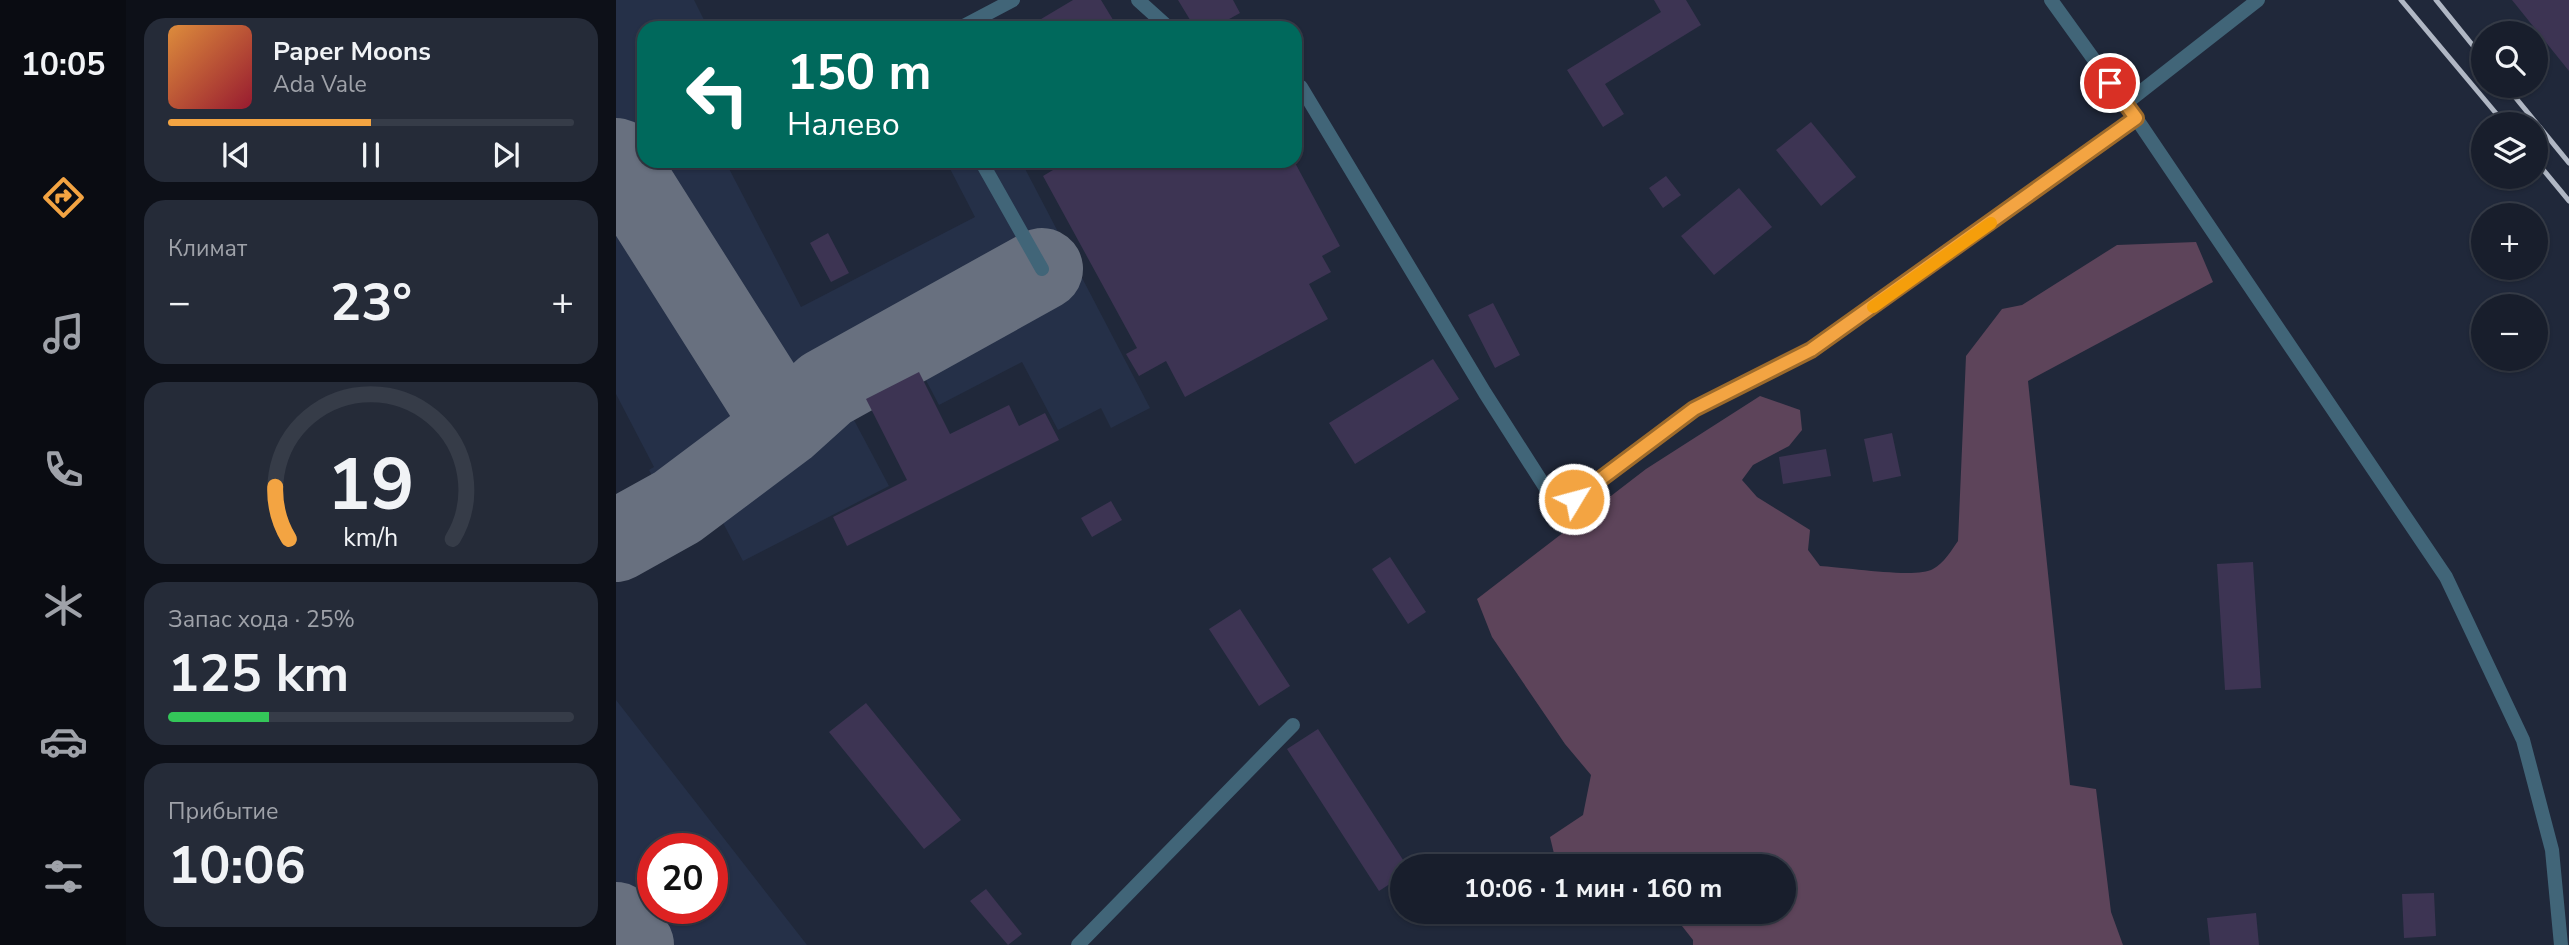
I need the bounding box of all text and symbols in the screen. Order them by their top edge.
map controls [2471,21,2548,371]
button: search [2471,21,2548,98]
text: Paper Moons [273,34,431,69]
text: 150 m [787,39,931,106]
text: 10:05 [21,43,105,86]
icon: left [672,49,763,140]
pin [2080,53,2140,113]
icon: arrive [2091,64,2129,102]
text: Ada Vale [273,69,367,100]
text: Налево [787,103,900,146]
button: layers [2471,112,2548,189]
icon: previous [217,136,255,174]
icon: pause [352,136,390,174]
icon: next [487,136,525,174]
icon: directions [39,173,88,222]
button: + [2471,203,2548,280]
text: Климат [168,233,247,264]
text: 23° [330,267,412,338]
text: − [168,277,191,328]
text: + [551,277,574,328]
button: − [2471,294,2548,371]
icon: music [39,309,88,358]
text: 19 [327,435,415,535]
icon: phone [39,445,88,494]
position arrow [1537,462,1611,536]
text: km/h [343,520,399,554]
icon: climate [39,581,88,630]
text: Запас хода · 25% [168,604,355,635]
text: 125 km [168,638,349,709]
icon: car [39,717,88,766]
text: Прибытие [168,796,278,827]
text: 10:06 [168,830,306,901]
speed limit sign: 20 [637,833,728,924]
icon: filters [39,852,88,901]
text: 10:06 · 1 мин · 160 m [1464,871,1722,906]

